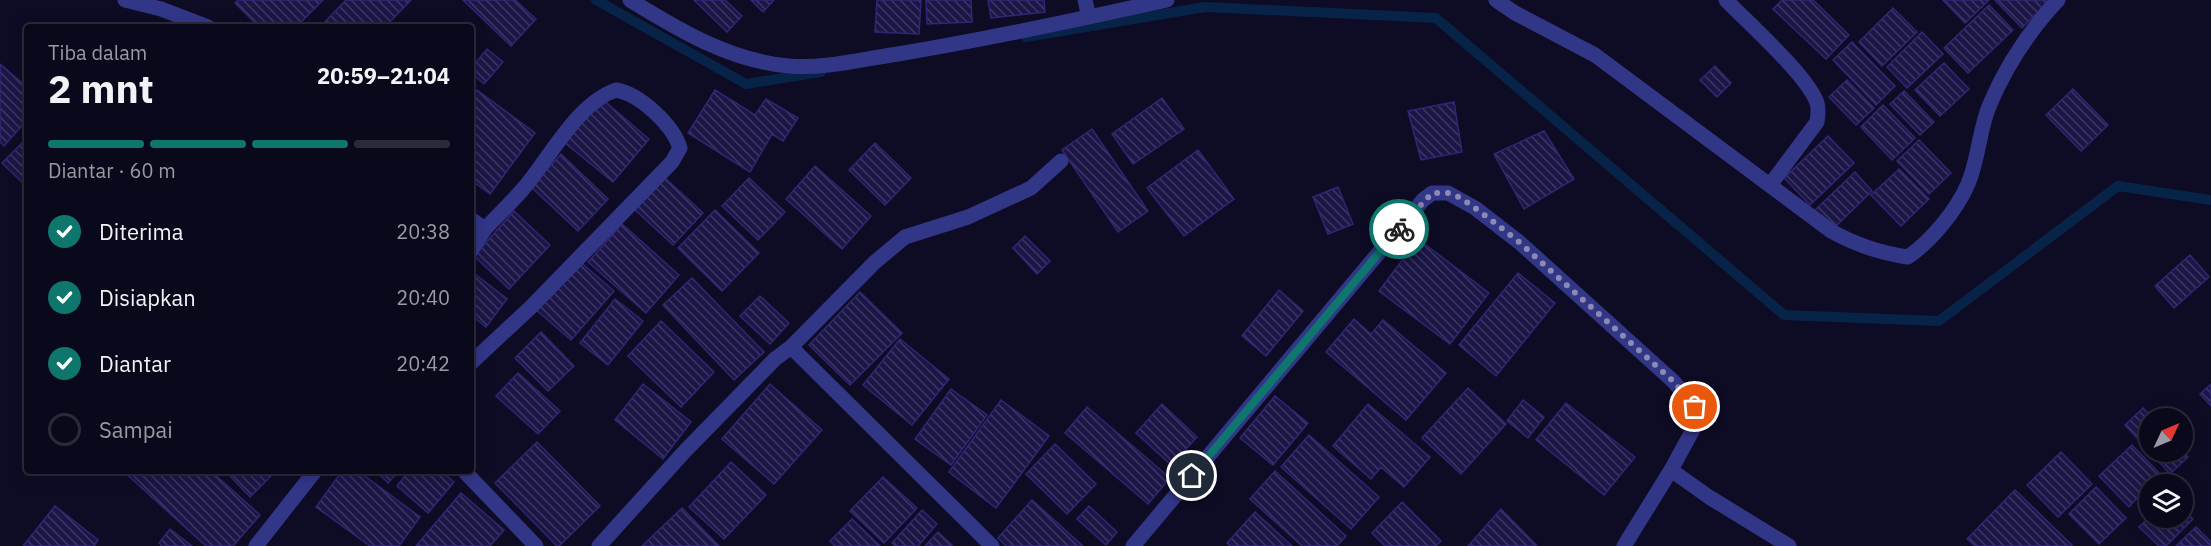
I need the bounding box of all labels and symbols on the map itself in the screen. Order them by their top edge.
courier [1369,199,1429,259]
pin [1669,381,1720,432]
north arrow [2139,408,2193,462]
pin [1166,450,1217,501]

